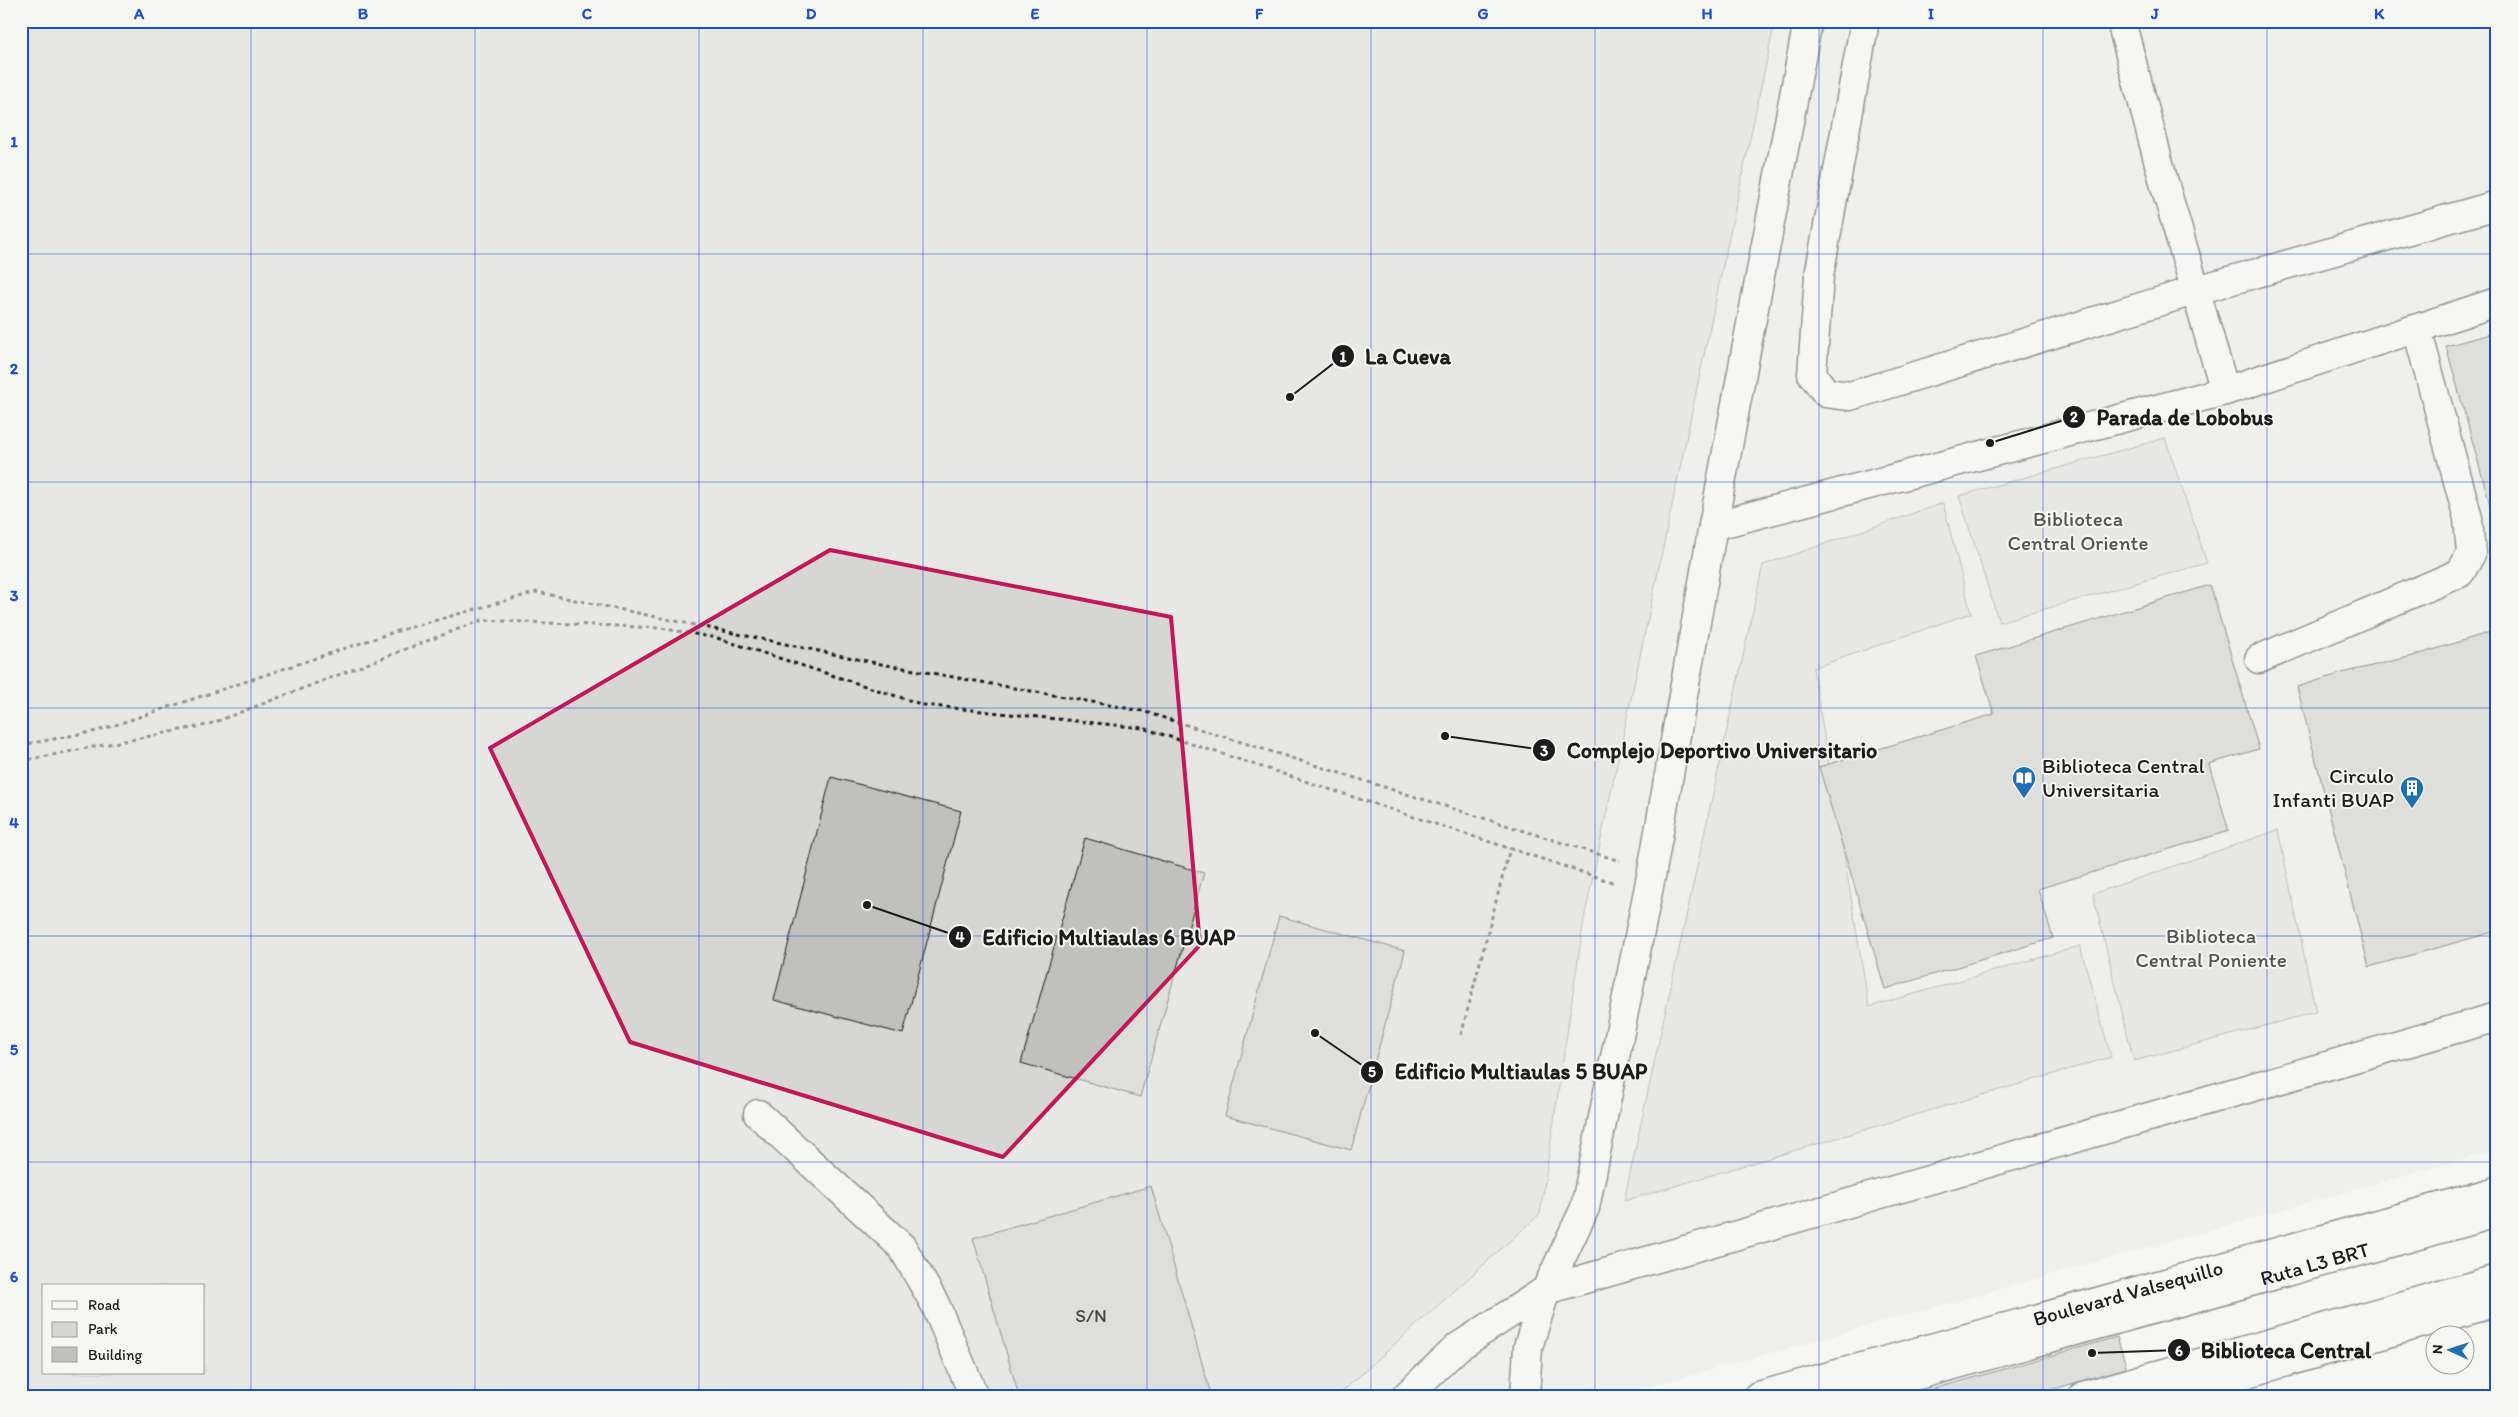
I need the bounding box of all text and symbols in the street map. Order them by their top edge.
text: A [133,4,145,23]
text: B [358,4,369,23]
text: C [582,4,593,23]
text: D [806,4,817,23]
text: E [1031,4,1040,23]
text: F [1255,4,1264,23]
text: G [1477,4,1489,23]
text: H [1701,4,1713,23]
text: I [1928,4,1934,23]
text: J [2150,4,2159,23]
text: K [2374,4,2385,23]
text: 1 [10,132,18,151]
callout: La Cueva [1331,338,1461,375]
text: La Cueva [1365,343,1451,370]
text: 1 [1340,348,1347,366]
text: 2 [10,359,19,378]
callout: Parada de Lobobus [2062,399,2284,436]
text: Parada de Lobobus [2097,404,2274,431]
text: 2 [2070,408,2078,426]
park label: Biblioteca Central Oriente [2008,506,2148,555]
text: 3 [10,586,19,605]
callout: Complejo Deportivo Universitario [1531,732,1888,769]
text: Complejo Deportivo Universitario [1567,737,1877,764]
text: 3 [1540,742,1548,760]
place label: Biblioteca Central Universitaria [2042,753,2205,802]
place label: Circulo Infanti BUAP [2273,763,2394,812]
library icon: Biblioteca Central Universitaria [2011,765,2037,799]
building icon: Circulo Infanti BUAP [2399,775,2425,809]
text: 4 [9,813,19,832]
callout: Edificio Multiaulas 6 BUAP [948,918,1246,955]
park label: Biblioteca Central Poniente [2135,923,2287,972]
text: Edificio Multiaulas 6 BUAP [983,924,1236,951]
text: 4 [955,928,965,946]
text: 5 [10,1040,19,1059]
callout: Edificio Multiaulas 5 BUAP [1360,1053,1657,1090]
text: Edificio Multiaulas 5 BUAP [1395,1058,1648,1085]
text: 5 [1368,1063,1376,1081]
street label: Ruta L3 BRT [2257,1236,2372,1291]
street label: Boulevard Valsequillo [2030,1255,2226,1331]
text: 6 [10,1267,19,1286]
legend [42,1284,205,1374]
text: Road [88,1296,121,1314]
house number: S/N [1075,1304,1107,1327]
text: Park [88,1320,118,1338]
north arrow [2426,1324,2476,1374]
callout: Biblioteca Central [2166,1332,2381,1369]
text: Biblioteca Central [2201,1337,2372,1364]
text: 6 [2175,1342,2183,1360]
text: N [2429,1344,2446,1355]
text: Building [88,1346,142,1364]

